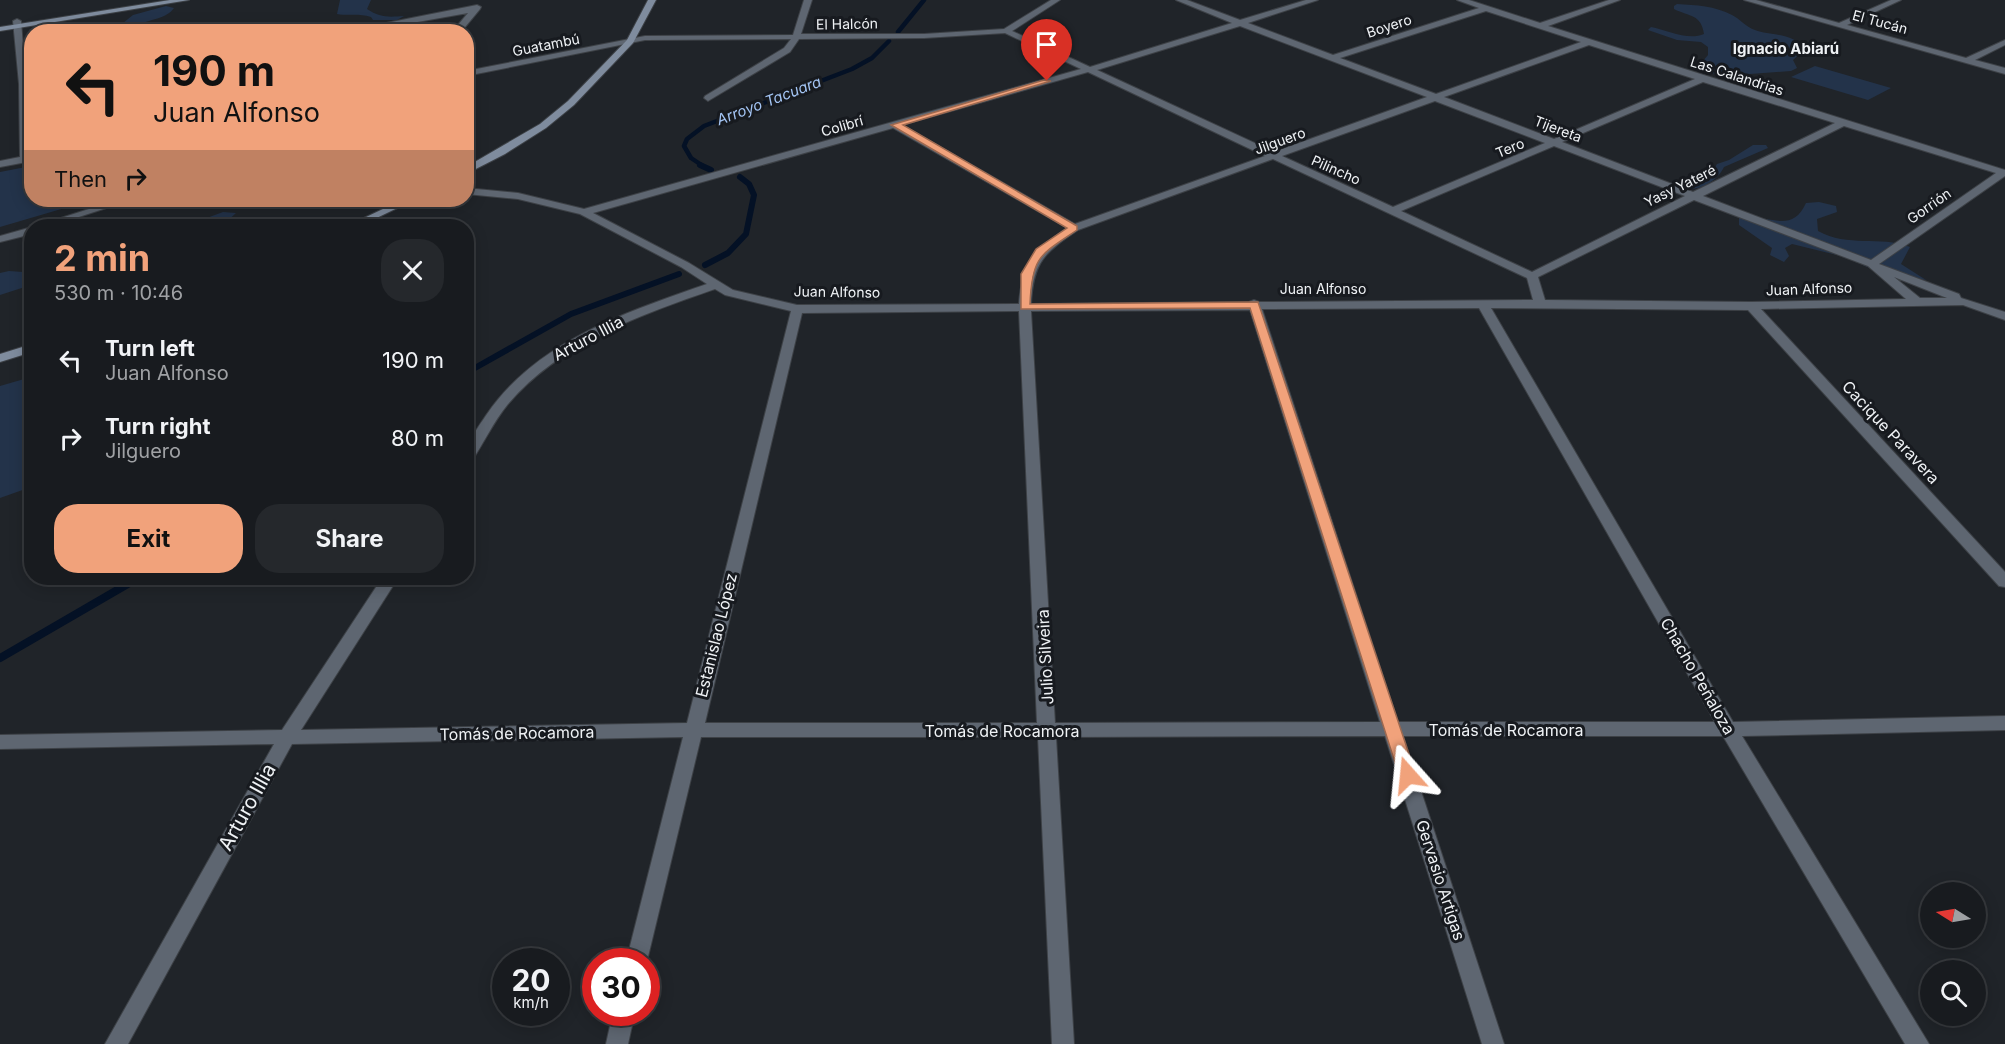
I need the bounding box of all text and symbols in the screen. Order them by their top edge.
street label: El Tucán [1851,6,1910,37]
street label: Boyero [1364,10,1414,41]
street label: El Halcón [816,14,878,33]
pin [1021,19,1072,81]
icon: arrive [1030,28,1063,61]
street label: Guatambú [511,30,581,59]
district label: Ignacio Abiarú [1733,39,1839,58]
text: 190 m [153,45,275,96]
icon: left [54,48,132,126]
street label: Las Calandrias [1688,52,1786,99]
water label: Arroyo Tacuara [713,72,824,130]
text: Juan Alfonso [153,96,320,129]
street label: Colibrí [819,111,865,140]
street label: Tijereta [1532,112,1584,145]
street label: Jilguero [1252,123,1308,158]
street label: Tero [1493,134,1527,161]
street label: Pilincho [1309,151,1363,188]
street label: Yasy Yateré [1641,161,1718,210]
icon: right [119,162,152,195]
text: Then [54,166,107,192]
street label: Gorrión [1903,184,1954,227]
text: 2 min [54,236,150,280]
button: close [381,239,444,302]
street label: Juan Alfonso [1765,278,1853,299]
street label: Juan Alfonso [1280,280,1366,297]
text: 530 m · 10:46 [54,281,183,305]
street label: Juan Alfonso [794,282,880,301]
street label: Arturo Illia [549,311,627,365]
text: Turn left [105,335,195,361]
icon: left [54,344,87,377]
text: 190 m [382,347,444,373]
text: Juan Alfonso [105,361,229,385]
street label: Cacique Paravera [1838,376,1944,488]
text: Turn right [105,413,211,439]
icon: right [54,422,87,455]
text: 80 m [391,425,444,451]
text: Jilguero [105,439,181,463]
button: Exit [54,504,243,573]
button: Share [255,504,444,573]
street label: Estanislao López [691,571,741,699]
street label: Julio Silveira [1033,609,1057,705]
street label: Chacho Peñaloza [1656,614,1740,738]
street label: Tomás de Rocamora [1429,720,1583,740]
street label: Tomás de Rocamora [925,721,1079,741]
street label: Tomás de Rocamora [439,722,595,744]
position arrow [1376,743,1440,807]
street label: Arturo Illia [213,759,281,855]
street label: Gervasio Artigas [1412,817,1470,943]
north arrow [1920,882,1986,948]
map controls [1920,882,1986,1026]
speed limit sign: 30 [582,948,660,1026]
button: search [1920,960,1986,1026]
text: 20 [511,962,551,998]
text: km/h [513,993,549,1012]

